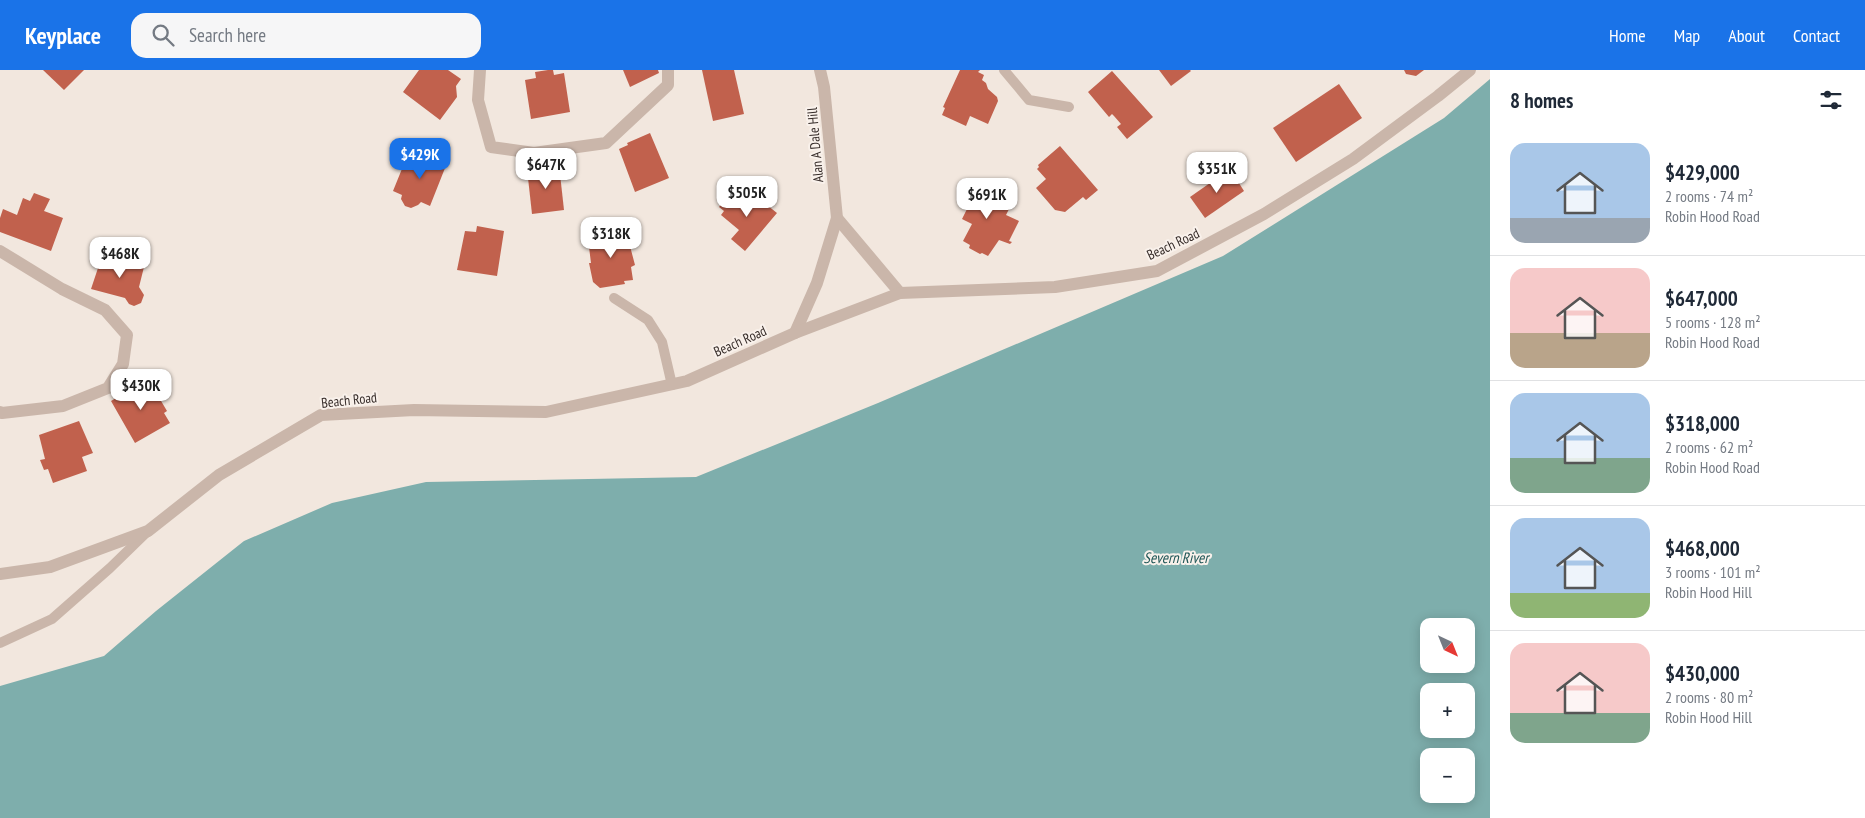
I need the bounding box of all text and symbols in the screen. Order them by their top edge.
search box [131,13,481,58]
text: Keyplace [25,20,101,51]
icon: search [149,21,177,49]
text: Search here [189,23,266,47]
text: Home [1609,24,1646,47]
text: Map [1674,24,1700,47]
text: About [1728,24,1765,47]
text: Contact [1793,24,1840,47]
icon: filters [1817,86,1845,114]
text: 8 homes [1510,87,1573,114]
street label: Alan A Dale Hill [803,106,827,183]
pin: $429K [385,138,455,180]
text: $429K [401,144,439,164]
pin: $647K [511,148,581,190]
pin: $351K [1182,152,1252,194]
text: $647K [527,154,565,174]
text: $351K [1198,158,1236,178]
text: $429,000 [1665,159,1740,186]
icon: home [1550,163,1610,223]
pin: $505K [712,176,782,218]
pin: $691K [952,178,1022,220]
text: $505K [728,182,766,202]
text: $691K [968,184,1006,204]
text: 2 rooms · 74 m² [1665,186,1753,206]
text: Robin Hood Road [1665,206,1760,226]
pin: $318K [576,216,646,259]
text: $318K [592,223,630,243]
street label: Beach Road [1144,224,1202,264]
pin: $468K [85,236,155,279]
text: $468K [101,243,139,263]
text: $647,000 [1665,285,1738,312]
icon: home [1550,288,1610,348]
text: 5 rooms · 128 m² [1665,312,1761,332]
street label: Beach Road [711,321,769,361]
text: Robin Hood Road [1665,332,1760,352]
pin: $430K [106,368,176,411]
text: $430K [122,375,160,395]
street label: Beach Road [320,388,378,412]
text: $318,000 [1665,410,1740,437]
icon: home [1550,413,1610,473]
text: 2 rooms · 62 m² [1665,437,1753,457]
text: Robin Hood Road [1665,457,1760,477]
text: $468,000 [1665,535,1740,562]
icon: home [1550,538,1610,598]
water label: Severn River [1144,548,1210,567]
text: 3 rooms · 101 m² [1665,562,1761,582]
text: Robin Hood Hill [1665,582,1752,602]
north arrow [1420,618,1475,672]
map controls [1420,618,1475,803]
text: $430,000 [1665,660,1740,687]
icon: home [1550,663,1610,723]
button: + [1420,683,1475,738]
text: 2 rooms · 80 m² [1665,687,1753,707]
text: Robin Hood Hill [1665,707,1752,727]
button: − [1420,748,1475,803]

